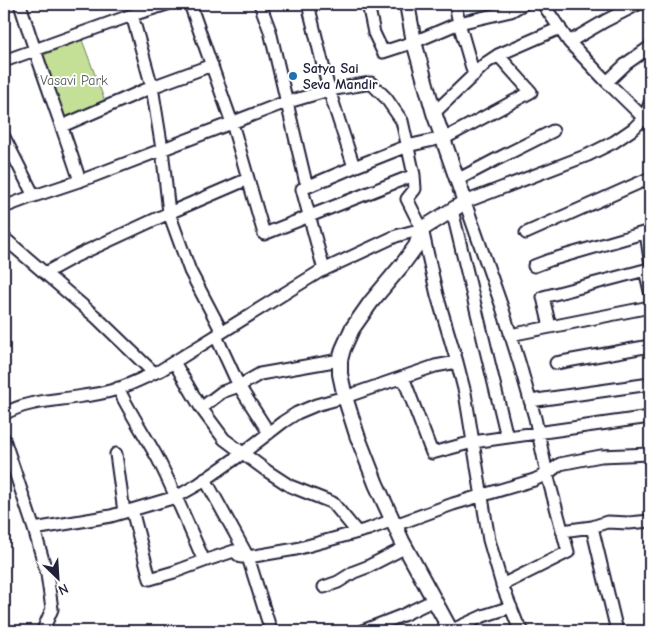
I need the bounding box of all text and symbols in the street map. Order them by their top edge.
place label: Satya Sai Seva Mandir [303,60,378,93]
marker: Satya Sai Seva Mandir [287,70,299,82]
park label: Vasavi Park [40,72,108,89]
north arrow [32,552,82,602]
text: N [56,580,71,599]

